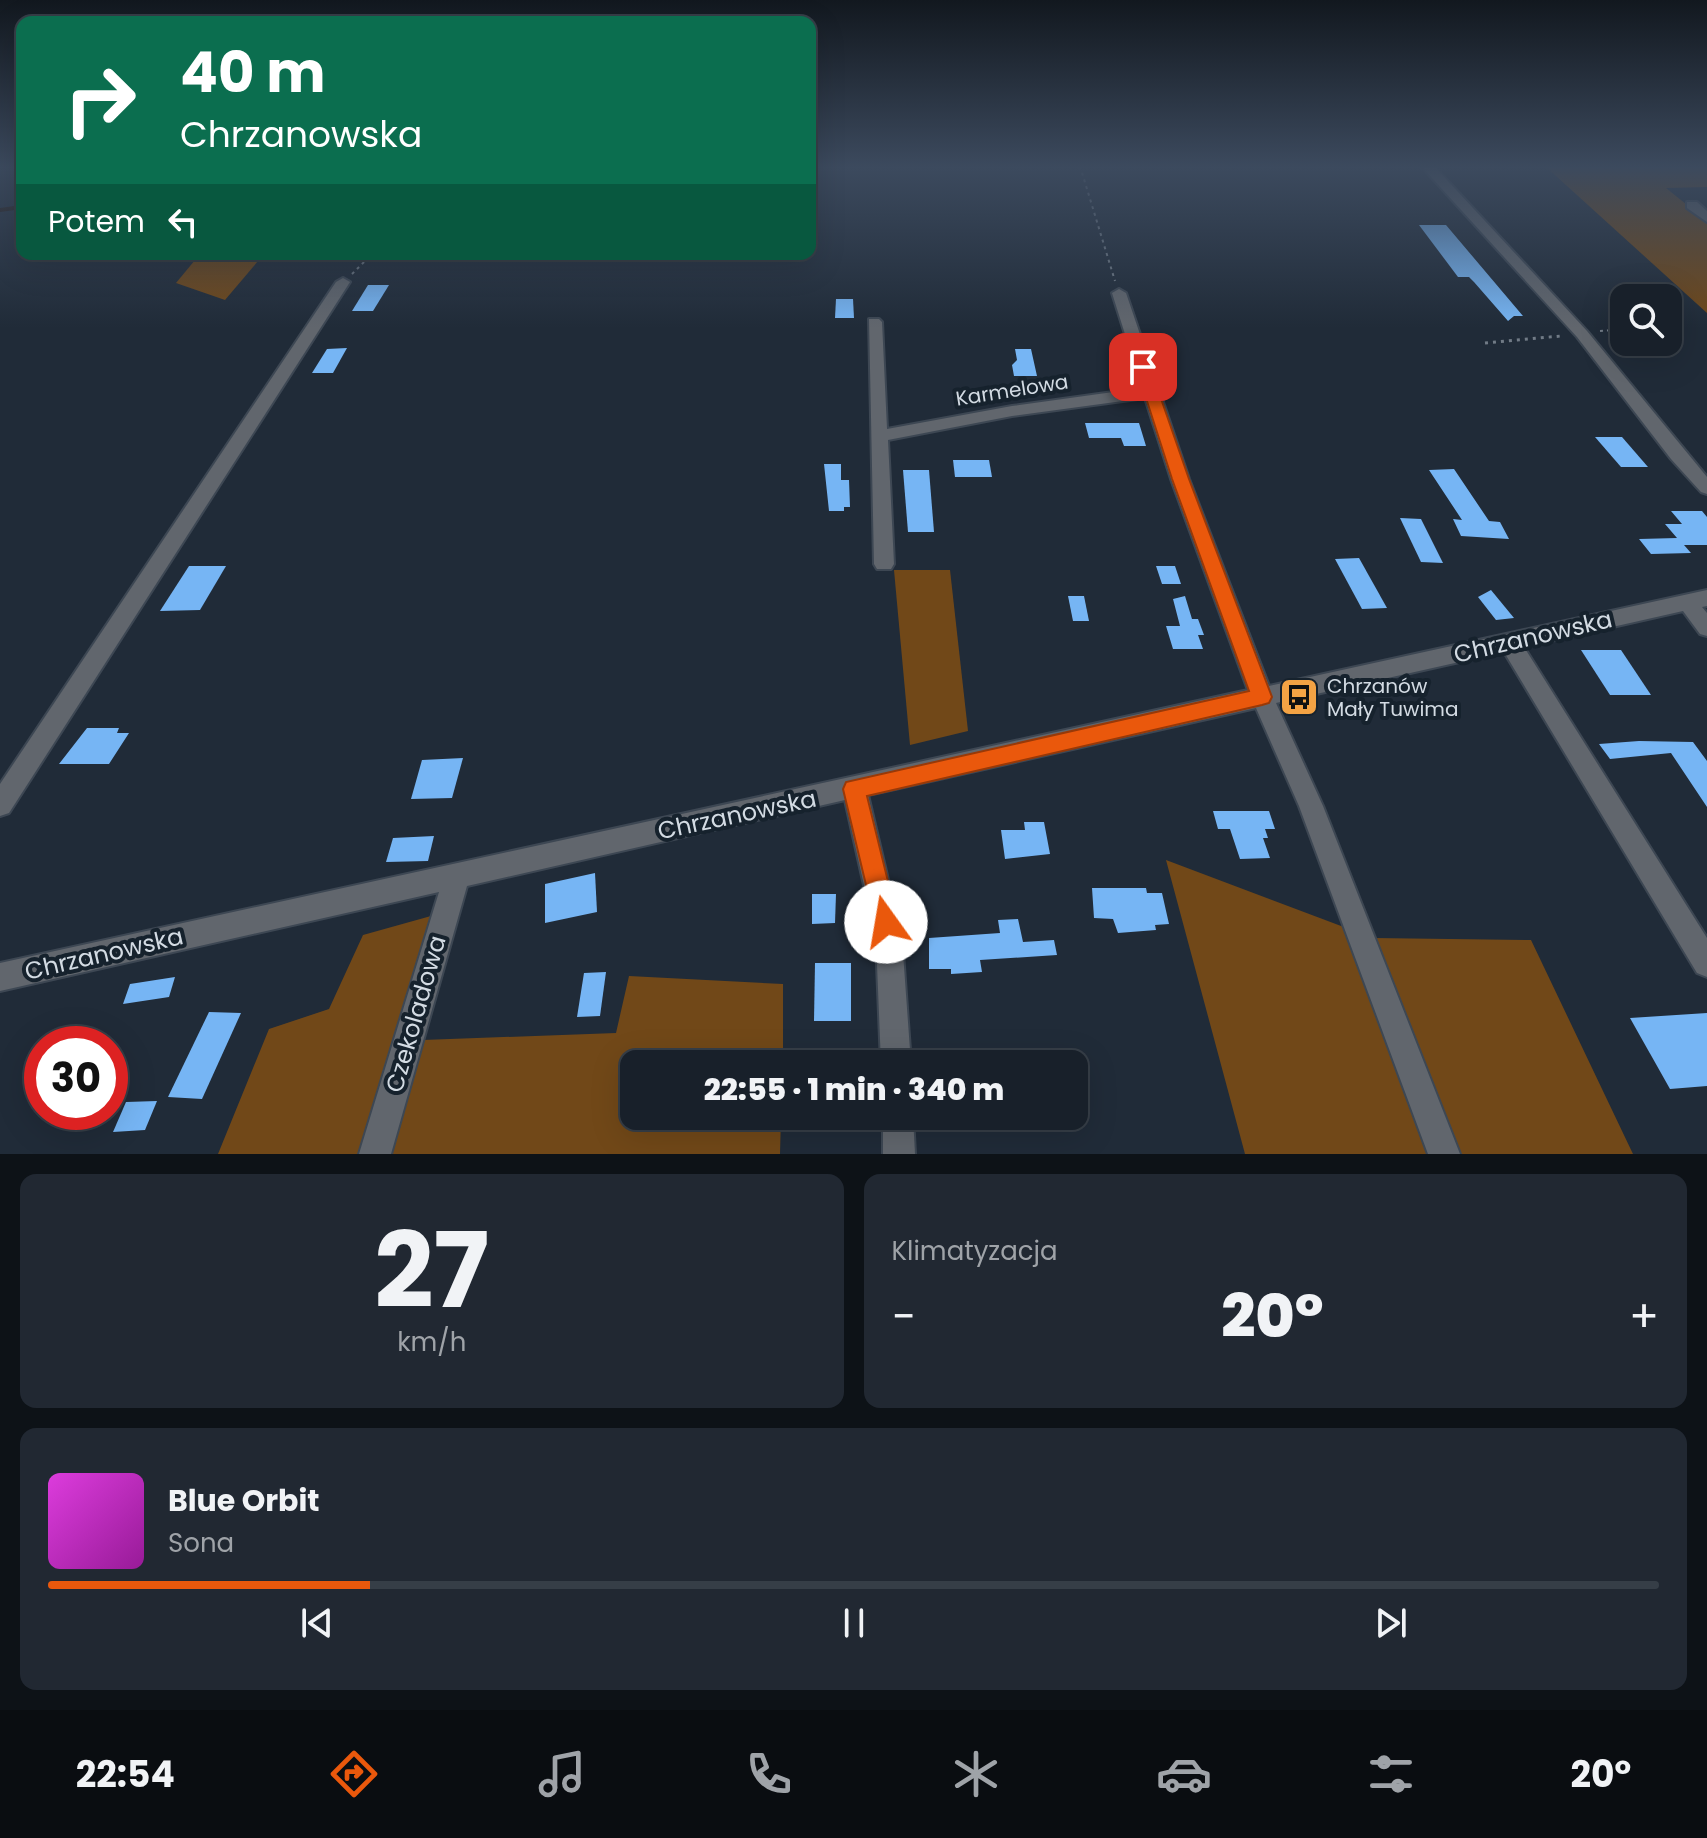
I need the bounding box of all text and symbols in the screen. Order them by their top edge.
text: 40 m [180,33,326,112]
icon: right [48,48,152,152]
text: Chrzanowska [180,109,422,160]
text: Potem [48,200,145,243]
icon: left [161,200,205,244]
map controls [1610,284,1682,356]
button: search [1610,284,1682,356]
pin [1109,333,1177,401]
icon: arrive [1121,345,1165,389]
street label: Karmelowa [954,367,1070,413]
street label: Chrzanowska [1450,602,1615,671]
place label: Chrzanów Mały Tuwima [1327,672,1458,723]
bus stop icon: Chrzanów Mały Tuwima [1278,676,1320,718]
street label: Chrzanowska [654,782,819,847]
position arrow [844,880,928,964]
street label: Chrzanowska [21,919,186,988]
street label: Czekoladowa [377,932,454,1096]
speed limit sign: 30 [24,1026,128,1130]
text: 22:55 · 1 min · 340 m [704,1068,1004,1111]
text: 27 [374,1198,489,1343]
text: Klimatyzacja [892,1233,1058,1269]
text: 20° [1221,1274,1324,1358]
text: − [892,1286,916,1347]
text: + [1629,1286,1659,1347]
text: km/h [397,1324,466,1360]
text: Blue Orbit [168,1479,320,1522]
text: Sona [168,1525,234,1561]
icon: previous [295,1601,339,1645]
icon: pause [832,1601,876,1645]
icon: next [1369,1601,1413,1645]
icon: directions [326,1746,382,1802]
icon: music [534,1746,590,1802]
icon: phone [741,1746,797,1802]
icon: climate [948,1746,1004,1802]
icon: car [1156,1746,1212,1802]
icon: filters [1363,1746,1419,1802]
text: 22:54 [76,1749,175,1800]
text: 20° [1571,1749,1631,1800]

